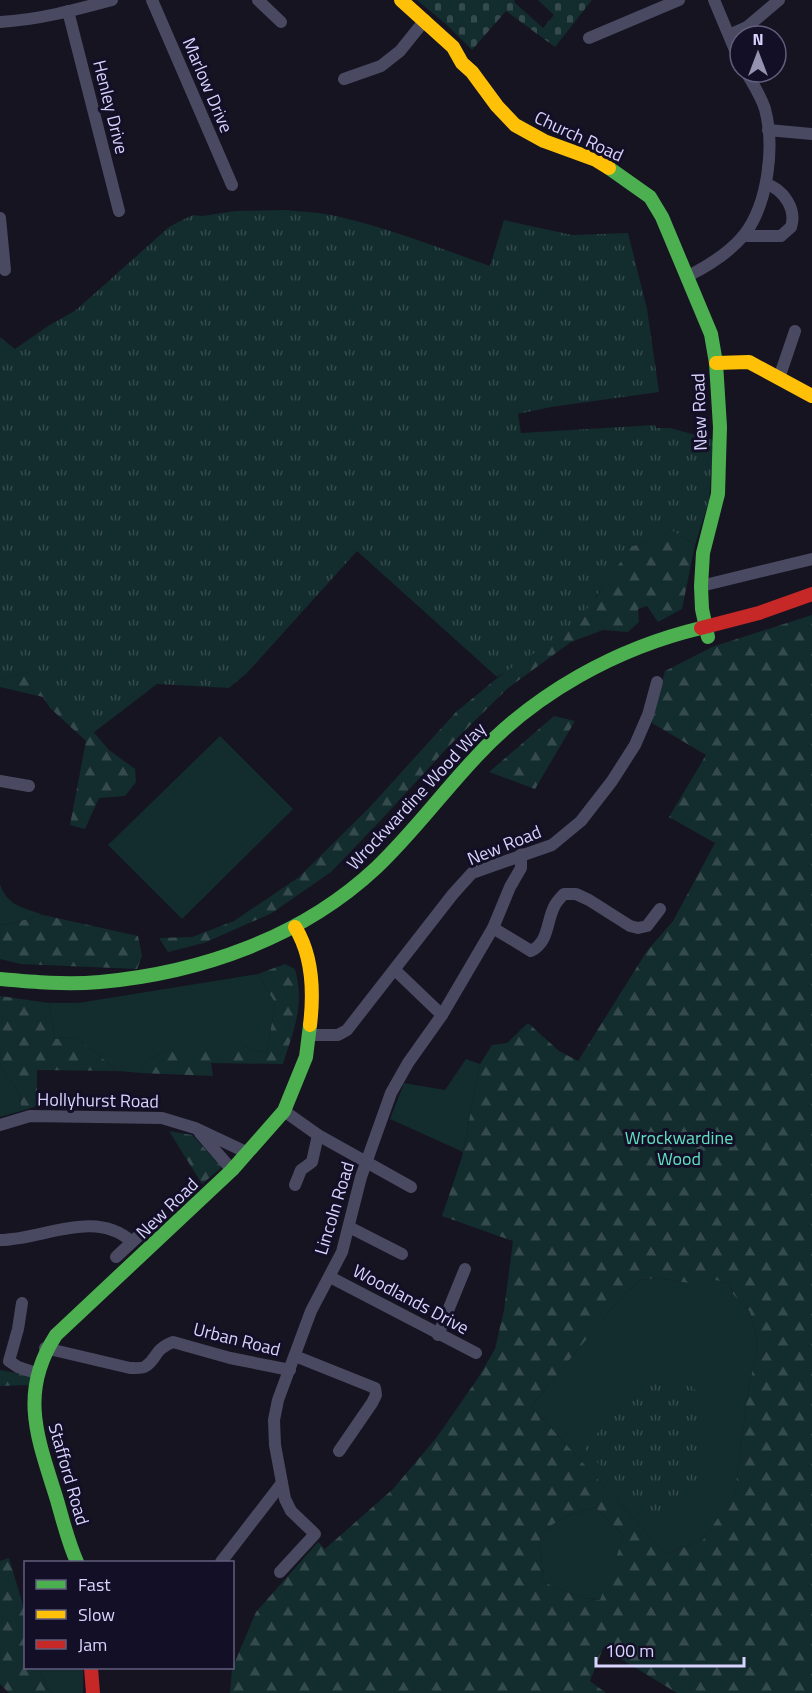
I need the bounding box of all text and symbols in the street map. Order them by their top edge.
north arrow [728,24,788,84]
text: N [752,27,764,51]
street label: Marlow Drive [176,33,240,137]
street label: Henley Drive [86,57,136,157]
street label: Church Road [530,104,628,168]
street label: New Road [684,373,714,451]
street label: Wrockwardine Wood Way [340,716,492,876]
street label: New Road [463,818,545,872]
street label: Hollyhurst Road [37,1085,159,1115]
park label: Wrockwardine Wood [625,1124,733,1172]
street label: Lincoln Road [307,1158,361,1258]
street label: New Road [130,1171,204,1245]
street label: Woodlands Drive [348,1257,474,1341]
street label: Urban Road [191,1315,283,1363]
street label: Stafford Road [42,1420,96,1528]
legend [24,1561,234,1669]
text: Fast [78,1571,111,1598]
text: Slow [78,1601,115,1628]
scale bar [596,1630,744,1668]
text: Jam [78,1631,107,1658]
text: 100 m [605,1637,654,1664]

